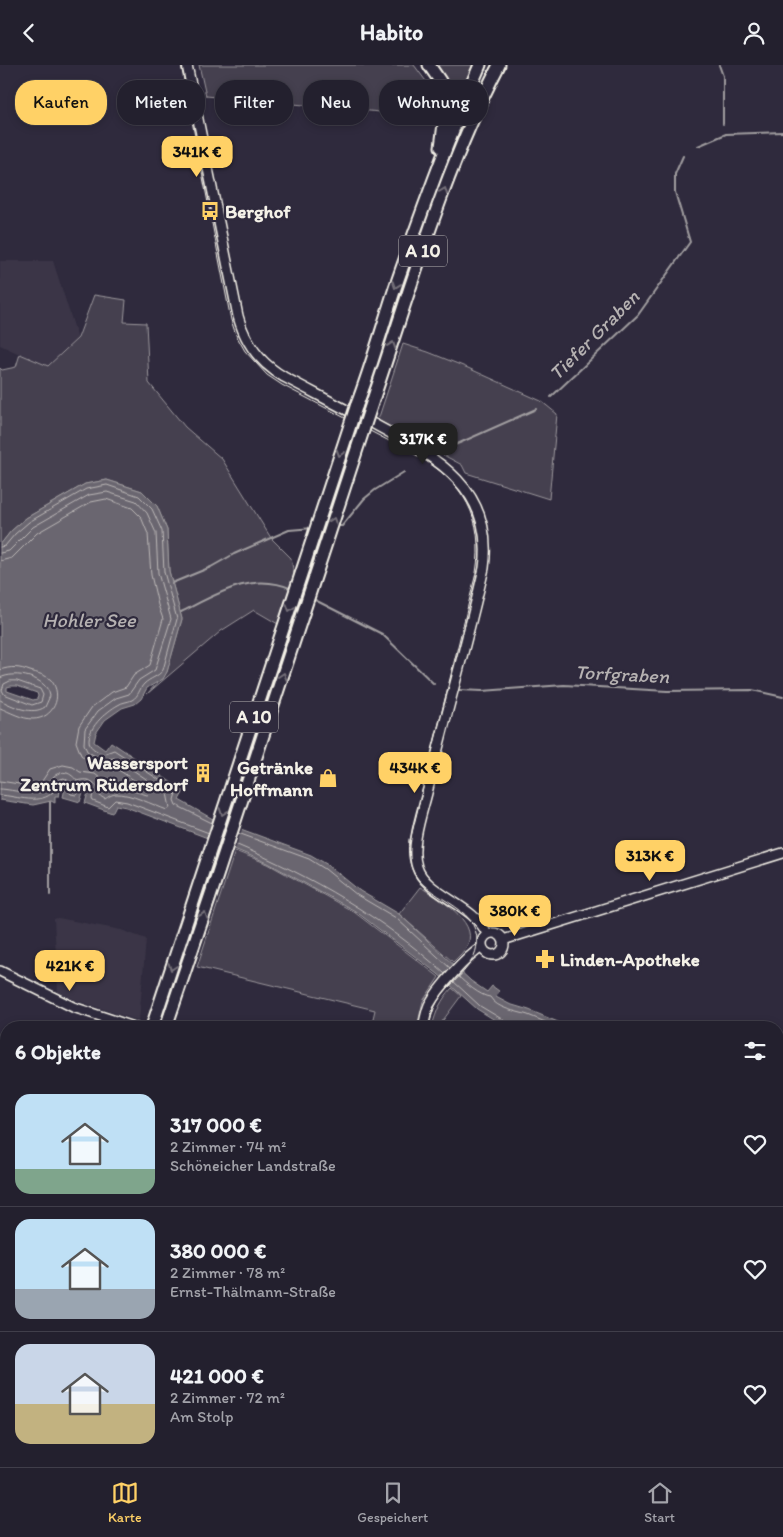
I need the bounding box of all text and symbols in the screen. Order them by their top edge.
icon: back [15,19,43,47]
text: Habito [360,19,423,46]
icon: person [740,19,768,47]
chip: Kaufen [15,80,107,125]
chip: Mieten [117,80,205,125]
chip: Filter [215,80,293,125]
chip: Neu [303,80,369,125]
chip: Wohnung [379,80,488,125]
pin: 341K € [156,135,238,178]
text: 341K € [173,142,221,161]
one-way arrow [438,187,448,196]
bus stop icon: Berghof [199,200,221,222]
place label: Berghof [225,200,291,223]
road number: A 10 [399,235,447,267]
one-way arrow [392,280,402,289]
water label: Tiefer Graben [544,285,644,385]
one-way arrow [386,341,396,350]
pin: 317K € [382,423,464,465]
text: 317K € [399,429,447,448]
one-way arrow [336,449,346,457]
one-way arrow [328,517,338,526]
one-way arrow [286,603,296,612]
water label: Hohler See [43,608,137,632]
water label: Torfgraben [574,660,670,688]
one-way arrow [277,672,287,680]
road number: A 10 [230,701,278,733]
place label: Wassersport Zentrum Rüdersdorf [20,751,189,796]
pin: 434K € [374,751,456,794]
place label: Getränke Hoffmann [230,756,313,801]
text: 434K € [390,758,440,777]
building icon: Wassersport Zentrum Rüdersdorf [192,762,214,784]
shop icon: Getränke Hoffmann [317,767,339,789]
one-way arrow [219,807,229,816]
pin: 313K € [609,839,691,882]
text: 313K € [626,846,674,865]
pin: 380K € [474,895,556,937]
text: 380K € [490,901,540,920]
one-way arrow [198,911,208,920]
pharmacy icon: Linden-Apotheke [534,948,556,970]
place label: Linden-Apotheke [560,948,700,971]
pin: 421K € [29,949,111,992]
text: 421K € [46,956,94,975]
one-way arrow [168,962,178,970]
icon: filters [741,1037,769,1065]
text: 6 Objekte [15,1039,101,1064]
text: 317 000 € [170,1112,262,1137]
icon: home [55,1114,115,1174]
icon: heart [741,1130,769,1158]
text: 2 Zimmer · 74 m² [170,1137,286,1156]
text: Schöneicher Landstraße [170,1156,336,1175]
text: 380 000 € [170,1238,266,1263]
icon: home [55,1239,115,1299]
icon: heart [741,1255,769,1283]
text: 2 Zimmer · 78 m² [170,1263,285,1282]
text: Ernst-Thälmann-Straße [170,1282,336,1301]
text: 421 000 € [170,1363,264,1388]
icon: home [55,1364,115,1424]
icon: heart [741,1380,769,1408]
text: 2 Zimmer · 72 m² [170,1388,285,1407]
text: Am Stolp [170,1407,233,1426]
tab: Karte [108,1479,142,1526]
tab: Gespeichert [357,1479,428,1526]
tab: Start [644,1479,675,1526]

